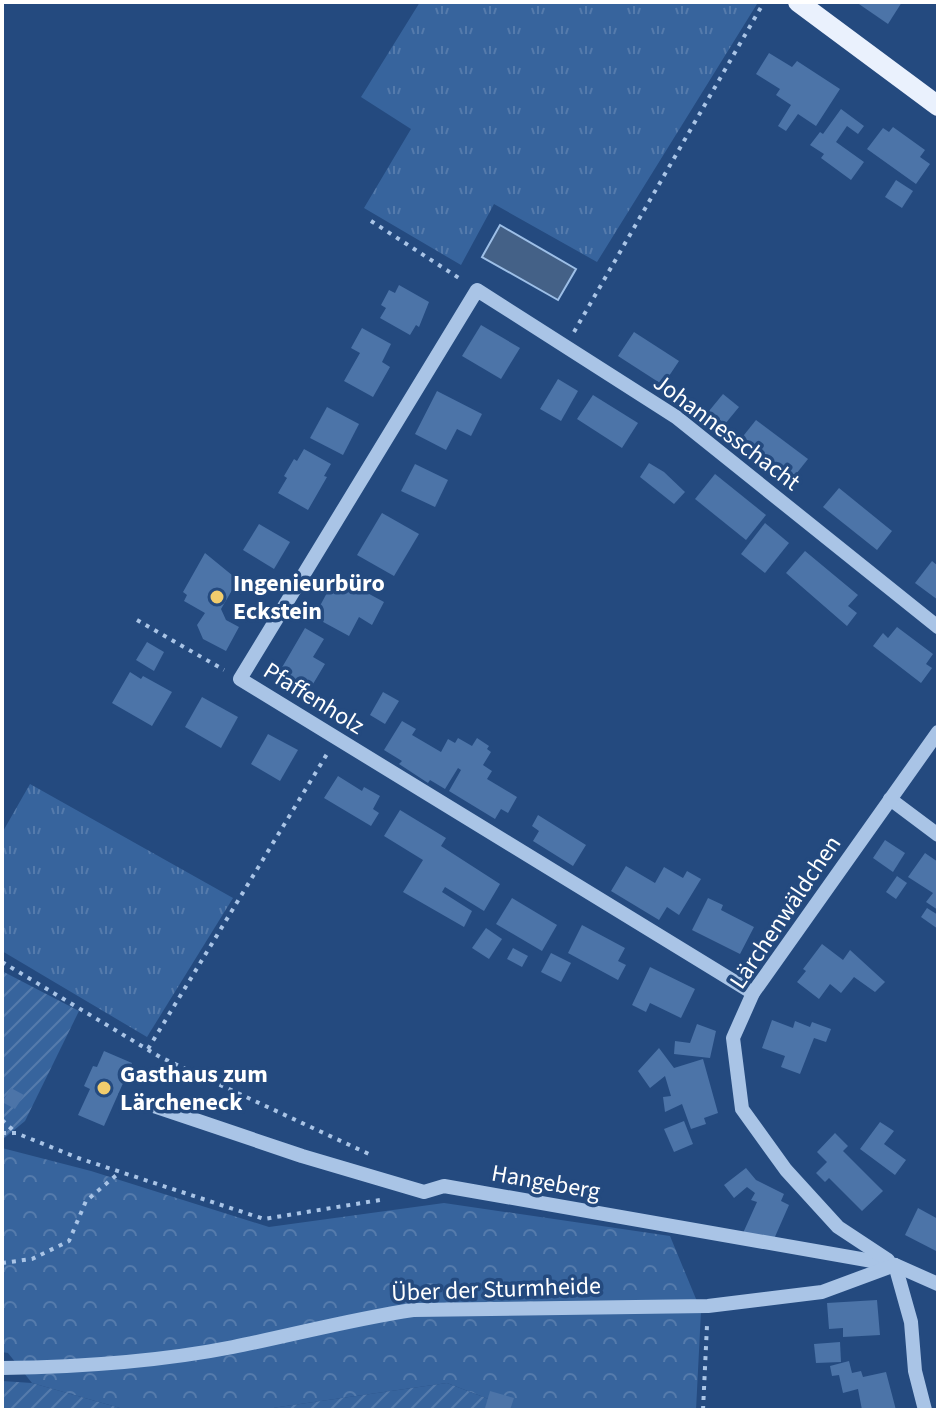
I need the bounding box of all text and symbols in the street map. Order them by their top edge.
street label: Johannesschacht [646,365,808,499]
place label: Ingenieurbüro Eckstein [233,566,385,629]
marker: Ingenieurbüro Eckstein [208,588,226,606]
street label: Pfaffenholz [256,654,371,743]
street label: Lärchenwäldchen [721,829,850,996]
place label: Gasthaus zum Lärcheneck [120,1057,268,1120]
marker: Gasthaus zum Lärcheneck [95,1079,113,1097]
street label: Hangeberg [489,1156,603,1209]
street label: Über der Sturmheide [391,1268,602,1311]

